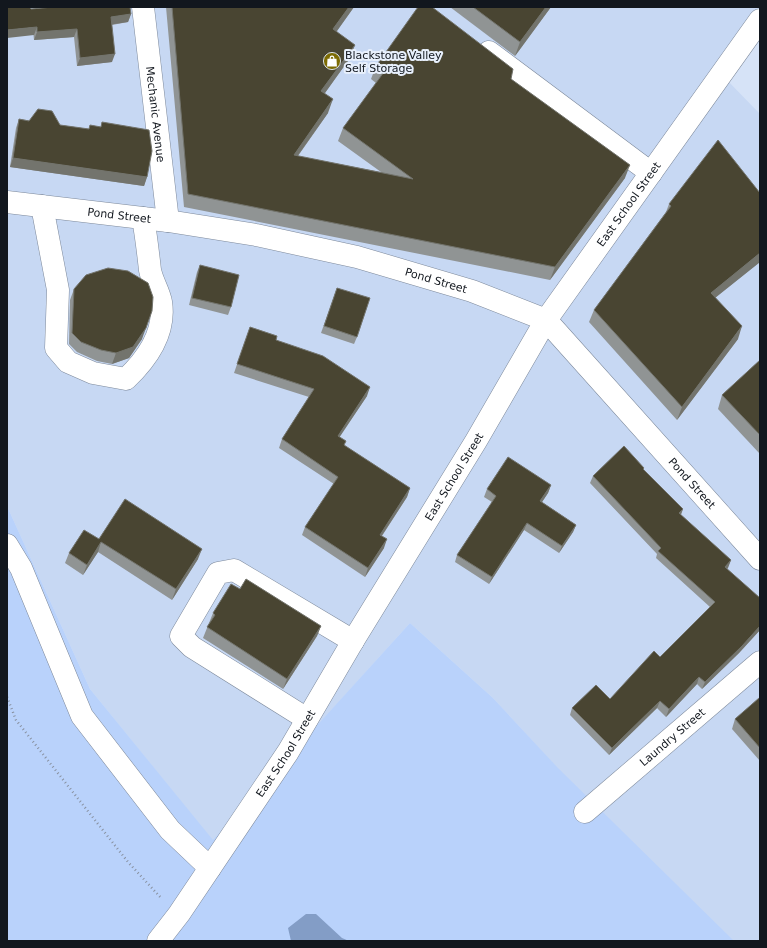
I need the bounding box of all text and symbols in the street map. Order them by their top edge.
place label: Blackstone Valley Self Storage [345,49,442,75]
shop icon: Blackstone Valley Self Storage [322,51,342,71]
street label: Mechanic Avenue [143,66,168,163]
street label: East School Street [594,159,664,249]
street label: Pond Street [87,205,152,226]
street label: Pond Street [404,265,469,296]
street label: East School Street [422,430,486,523]
street label: Pond Street [666,455,719,512]
street label: Laundry Street [637,705,708,769]
street label: East School Street [253,707,318,799]

